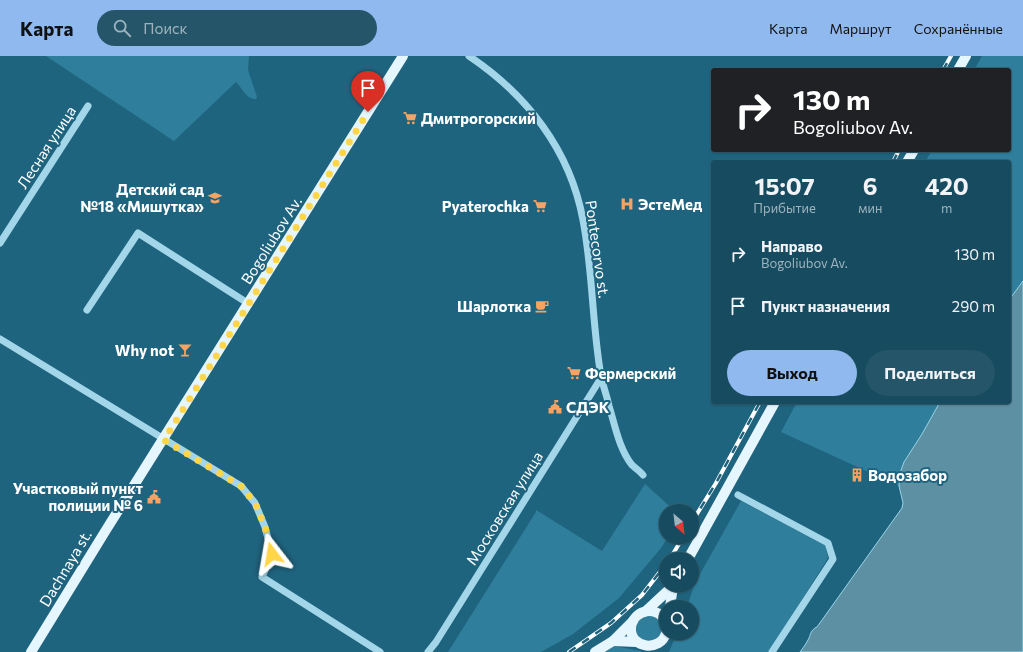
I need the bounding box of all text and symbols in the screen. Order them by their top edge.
search box [97,10,377,46]
text: Карта [20,17,73,40]
icon: search [111,17,133,39]
text: Поиск [143,19,188,37]
text: Карта [769,20,807,37]
text: Маршрут [829,20,892,37]
text: Сохранённые [914,20,1003,37]
pin [351,71,385,112]
icon: arrive [357,77,379,99]
text: 130 m [793,82,870,116]
icon: right [727,84,779,136]
street label: Лесная улица [13,102,79,192]
place label: Дмитрогорский [421,109,536,127]
supermarket icon: Дмитрогорский [402,110,418,126]
text: Bogoliubov Av. [793,116,913,138]
text: 15:07 [755,171,815,200]
text: 6 [863,171,878,200]
text: 420 [925,171,969,200]
place label: Детский сад №18 «Мишутка» [80,180,205,215]
school or university icon: Детский сад №18 «Мишутка» [207,190,223,206]
street label: Bogoliubov Av. [237,193,305,287]
place label: ЭстеМед [638,195,703,213]
hospital icon: ЭстеМед [619,196,635,212]
place label: Pyaterochka [442,197,529,215]
supermarket icon: Pyaterochka [532,198,548,214]
street label: Pontecorvo st. [582,199,614,299]
text: Прибытие [753,200,816,216]
text: мин [858,200,882,216]
text: m [941,200,952,216]
text: Направо [761,237,823,255]
icon: right [727,243,749,265]
text: 130 m [954,245,995,263]
text: Bogoliubov Av. [761,255,848,271]
icon: arrive [727,295,749,317]
place label: Шарлотка [457,297,531,315]
text: Пункт назначения [761,297,890,315]
text: 290 m [952,297,995,315]
cafe icon: Шарлотка [534,298,550,314]
place label: Why not [115,341,174,359]
bar icon: Why not [177,342,193,358]
button: Выход [727,350,857,396]
button: Поделиться [865,350,995,396]
place label: Фермерский [585,364,676,382]
supermarket icon: Фермерский [566,365,582,381]
place label: СДЭК [566,398,610,416]
public building icon: СДЭК [547,399,563,415]
street label: Московская улица [462,448,546,568]
place label: Водозабор [868,466,947,484]
building icon: Водозабор [849,467,865,483]
place label: Участковый пункт полиции № 6 [13,479,143,514]
public building icon: Участковый пункт полиции № 6 [146,489,162,505]
north arrow [659,504,699,544]
map controls [659,504,699,640]
street label: Dachnaya st. [35,527,95,609]
position arrow [251,533,293,575]
button: sound [659,552,699,592]
button: search [659,600,699,640]

